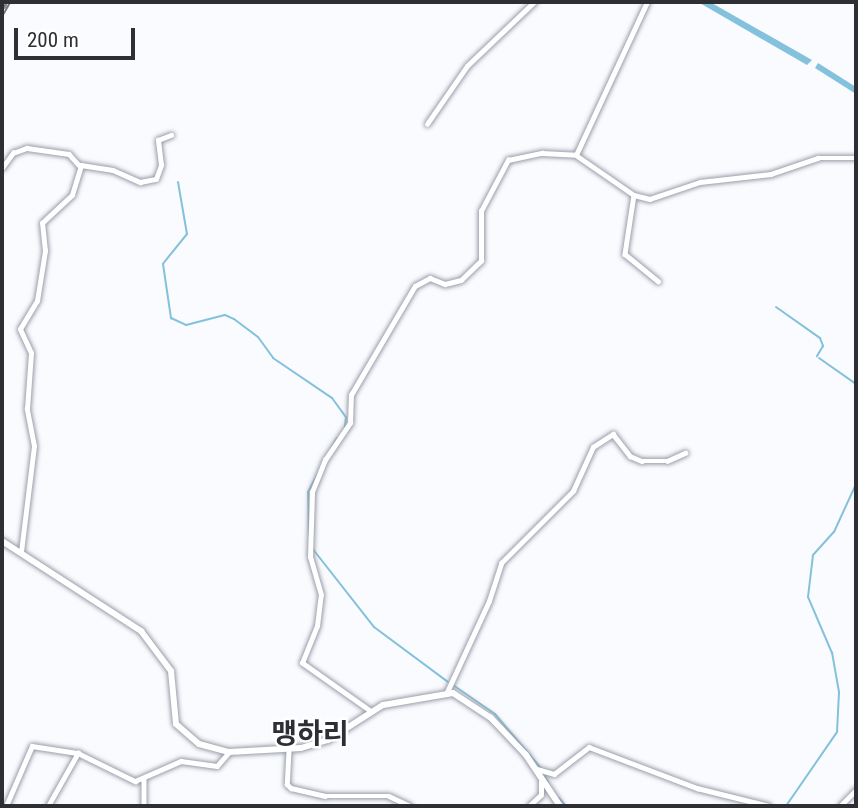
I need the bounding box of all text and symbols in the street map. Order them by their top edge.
scale bar [18,14,138,58]
text: 200 m [27,28,79,52]
district label: 맹하리 [271,717,349,751]

